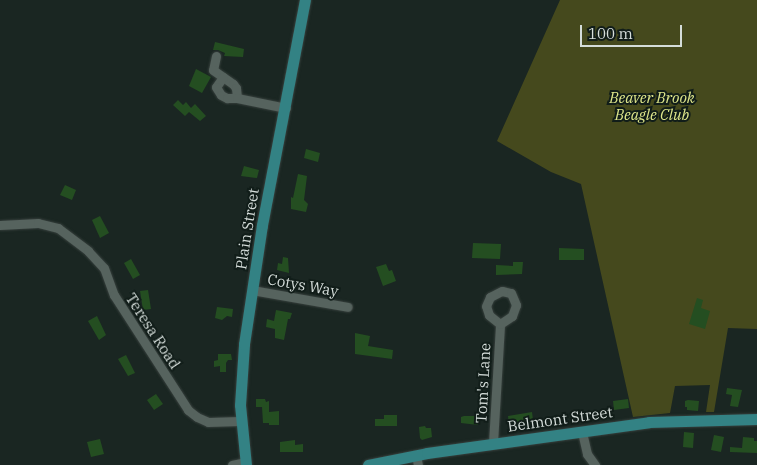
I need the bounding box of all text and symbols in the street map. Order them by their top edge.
scale bar [582,15,684,47]
text: 100 m [588,24,633,43]
park label: Beaver Brook Beagle Club [609,88,695,123]
street label: Plain Street [232,187,262,271]
street label: Cotys Way [266,270,340,300]
street label: Teresa Road [122,290,184,372]
street label: Tom's Lane [472,342,494,424]
street label: Belmont Street [506,403,614,435]

